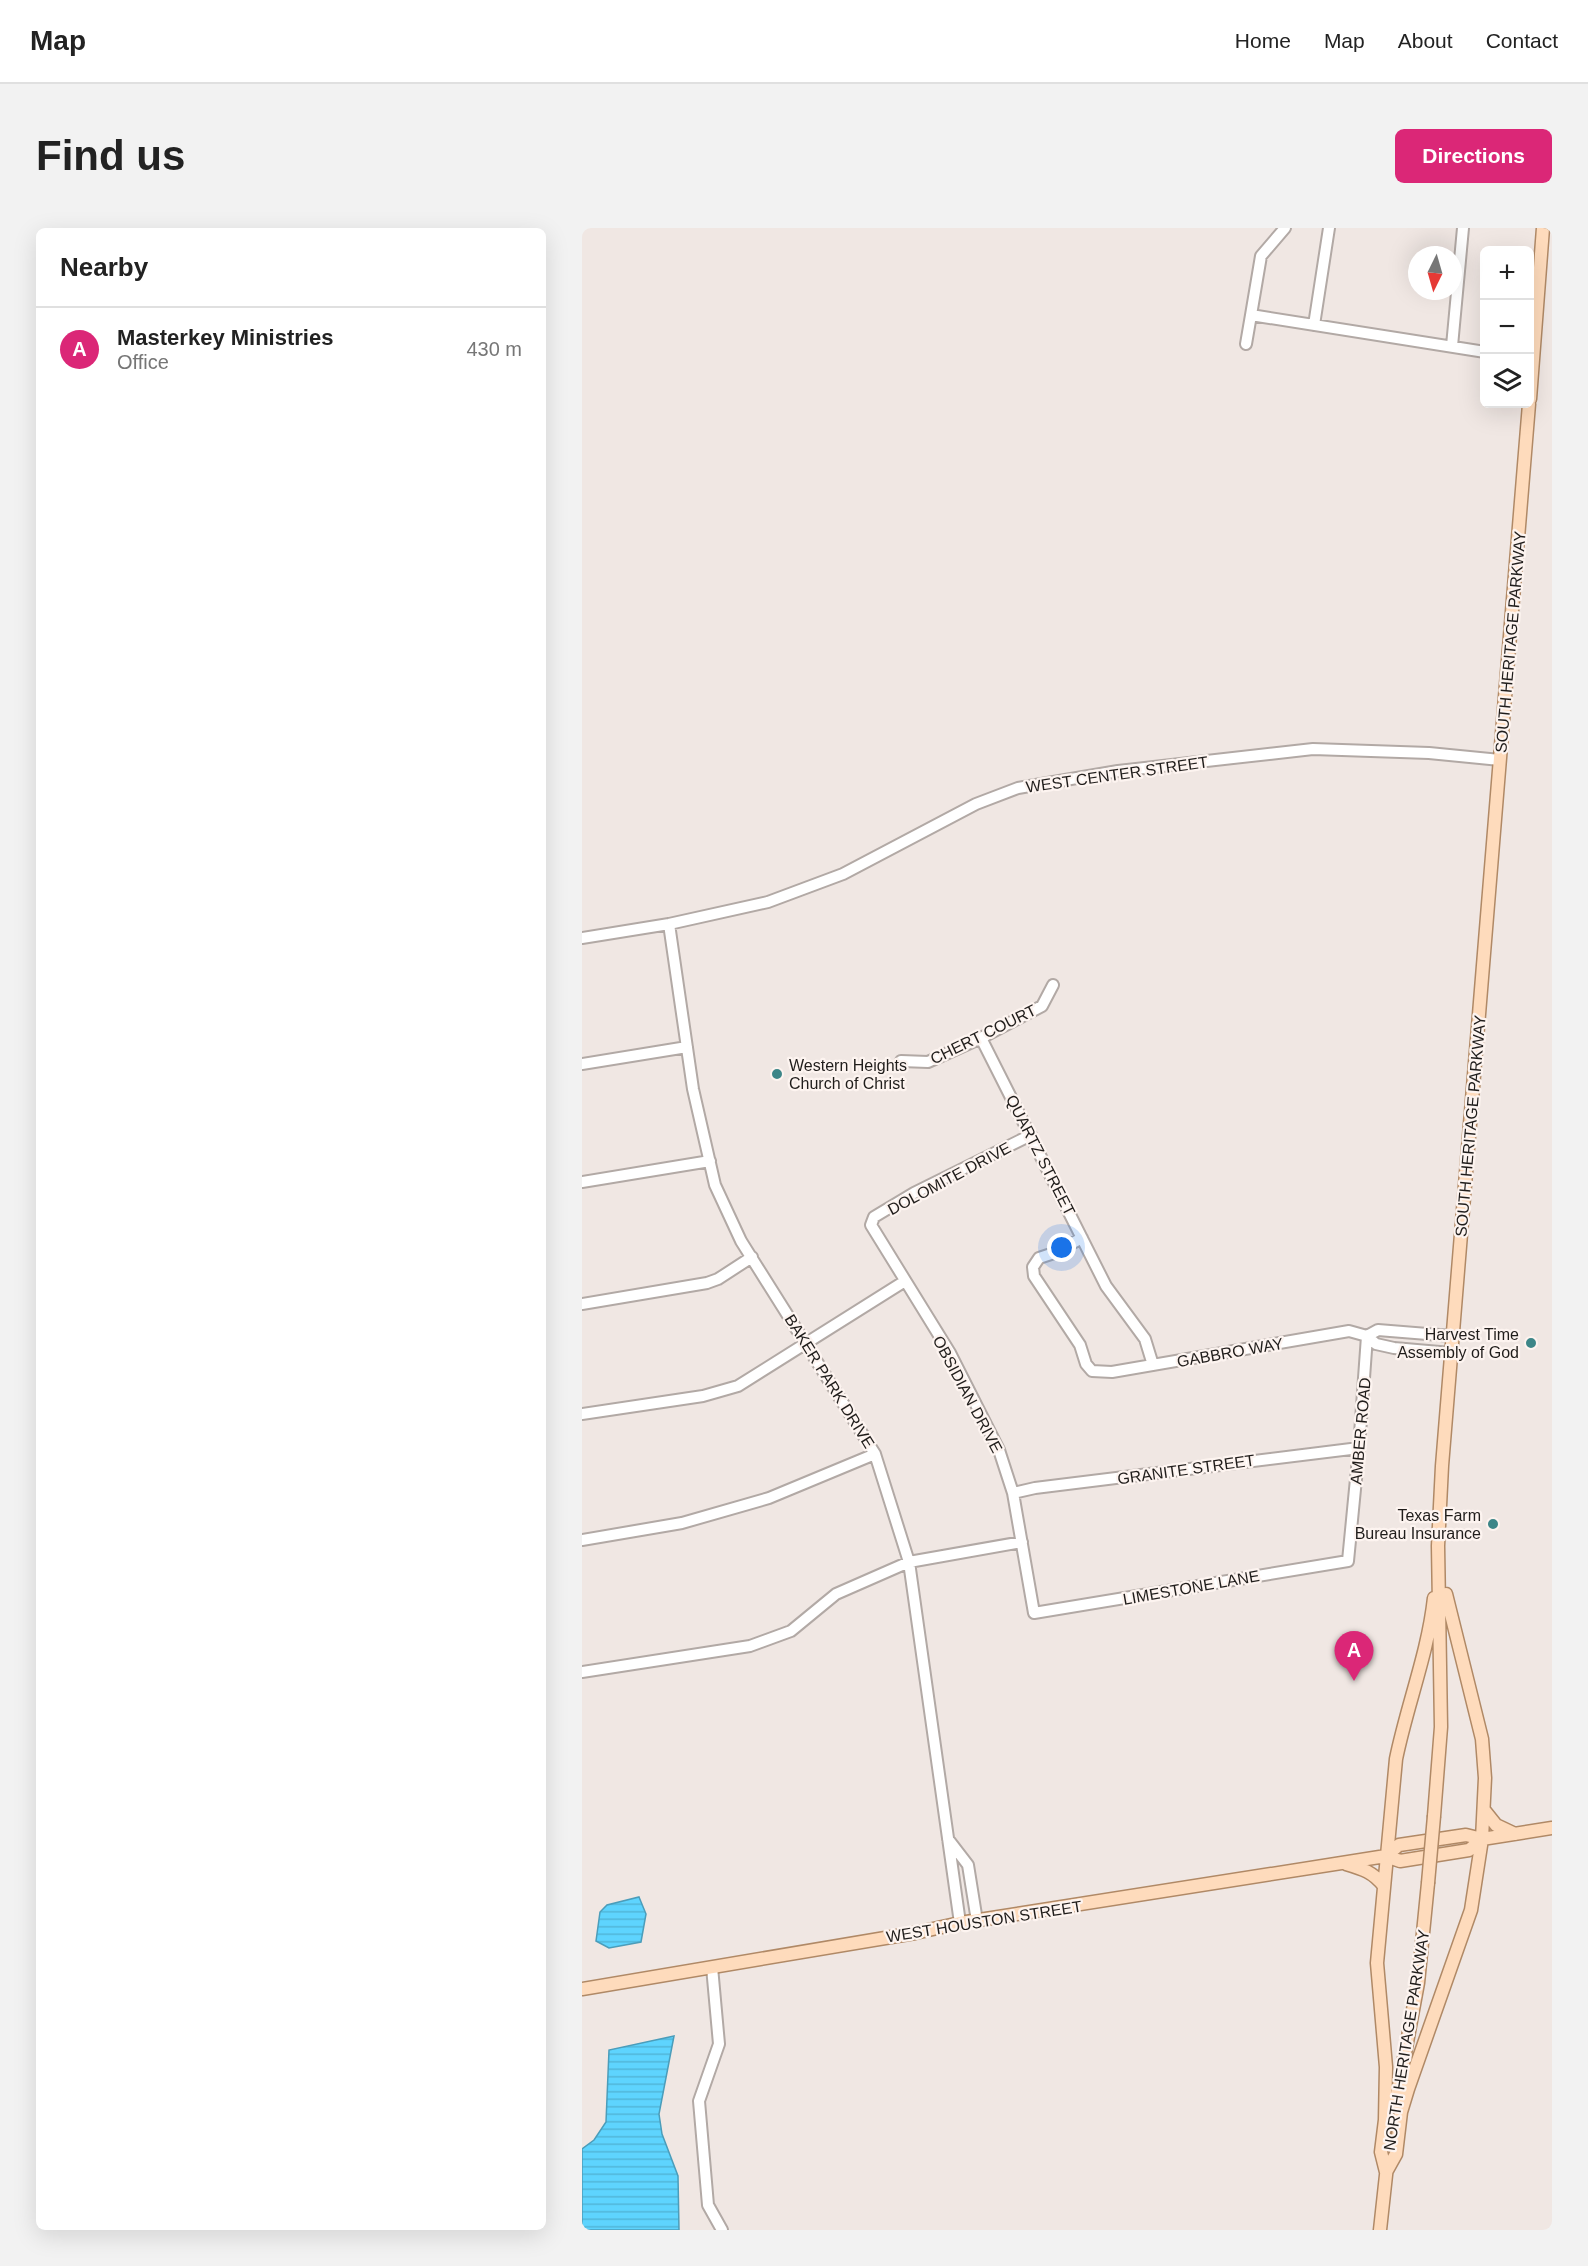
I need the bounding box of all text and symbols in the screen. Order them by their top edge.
text: Map [30,25,86,56]
text: Home [1235,29,1291,52]
text: Map [1324,29,1365,52]
text: About [1398,29,1453,52]
text: Contact [1486,29,1558,52]
button: Directions [1395,129,1552,183]
text: Find us [36,132,185,179]
north arrow [1408,246,1462,300]
map controls [1480,246,1534,408]
button: + [1480,246,1534,300]
text: Nearby [60,252,148,282]
button: − [1480,300,1534,354]
text: Masterkey Ministries [117,325,333,350]
text: A [72,338,87,360]
text: 430 m [466,338,522,360]
text: Office [117,351,169,373]
button: layers [1480,354,1534,408]
street label: SOUTH HERITAGE PARKWAY [1492,530,1529,754]
street label: WEST CENTER STREET [1025,753,1209,796]
street label: CHERT COURT [928,1001,1039,1067]
street label: SOUTH HERITAGE PARKWAY [1452,1014,1489,1238]
place label: Western Heights Church of Christ [789,1057,907,1092]
marker: Western Heights Church of Christ [770,1067,784,1081]
street label: QUARTZ STREET [1003,1092,1078,1219]
street label: DOLOMITE DRIVE [885,1139,1014,1218]
your location [1047,1233,1076,1262]
street label: BAKER PARK DRIVE [781,1311,878,1451]
place label: Harvest Time Assembly of God [1397,1326,1519,1361]
street label: OBSIDIAN DRIVE [930,1333,1006,1456]
street label: GABBRO WAY [1176,1335,1285,1370]
marker: Harvest Time Assembly of God [1524,1336,1538,1350]
street label: AMBER ROAD [1347,1377,1374,1485]
street label: GRANITE STREET [1116,1451,1256,1488]
place label: Texas Farm Bureau Insurance [1355,1507,1481,1542]
marker: Texas Farm Bureau Insurance [1486,1517,1500,1531]
street label: LIMESTONE LANE [1121,1567,1261,1608]
pin: A [1334,1632,1374,1681]
street label: WEST HOUSTON STREET [885,1898,1083,1945]
street label: NORTH HERITAGE PARKWAY [1381,1928,1432,2152]

